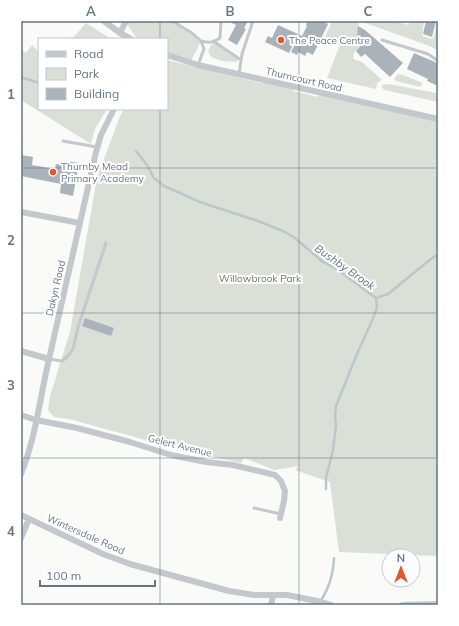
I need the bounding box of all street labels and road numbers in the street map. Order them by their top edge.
street label: Thurncourt Road [264,64,343,95]
street label: Dakyn Road [43,259,68,317]
street label: Gelert Avenue [147,431,213,460]
street label: Wintersdale Road [45,511,127,557]

